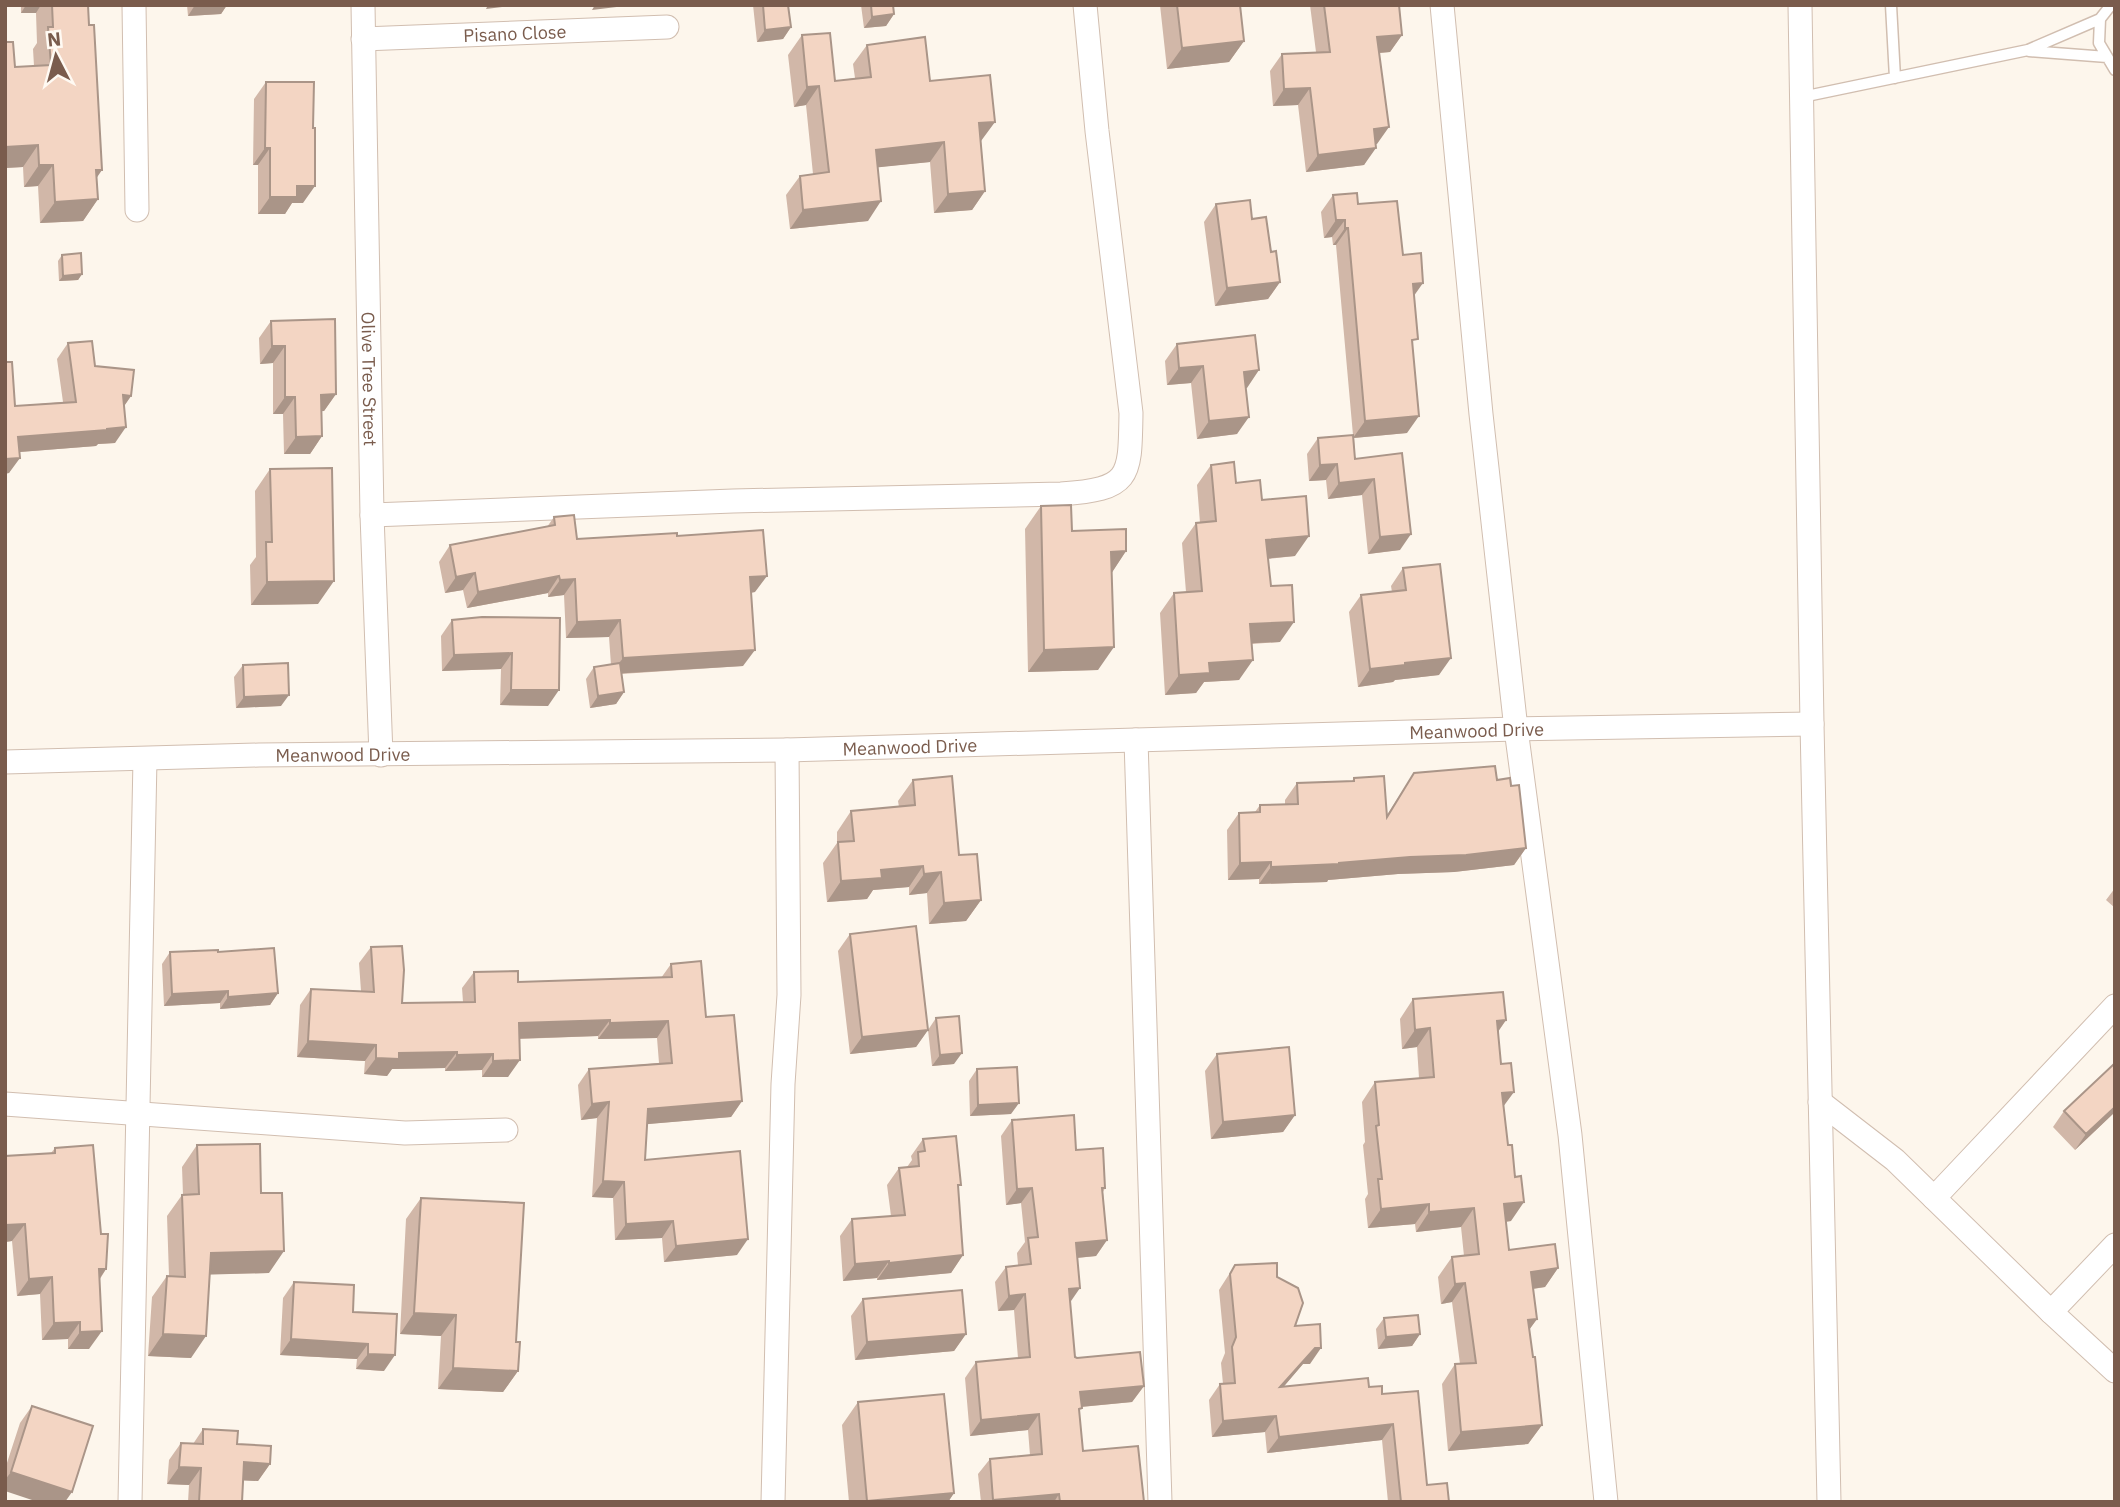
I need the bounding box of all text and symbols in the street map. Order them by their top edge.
street label: Pisano Close [463,19,567,47]
north arrow [21,21,91,91]
text: N [46,26,62,52]
street label: Olive Tree Street [357,311,382,446]
street label: Meanwood Drive [1409,717,1544,744]
street label: Meanwood Drive [842,733,978,760]
street label: Meanwood Drive [275,742,410,766]

